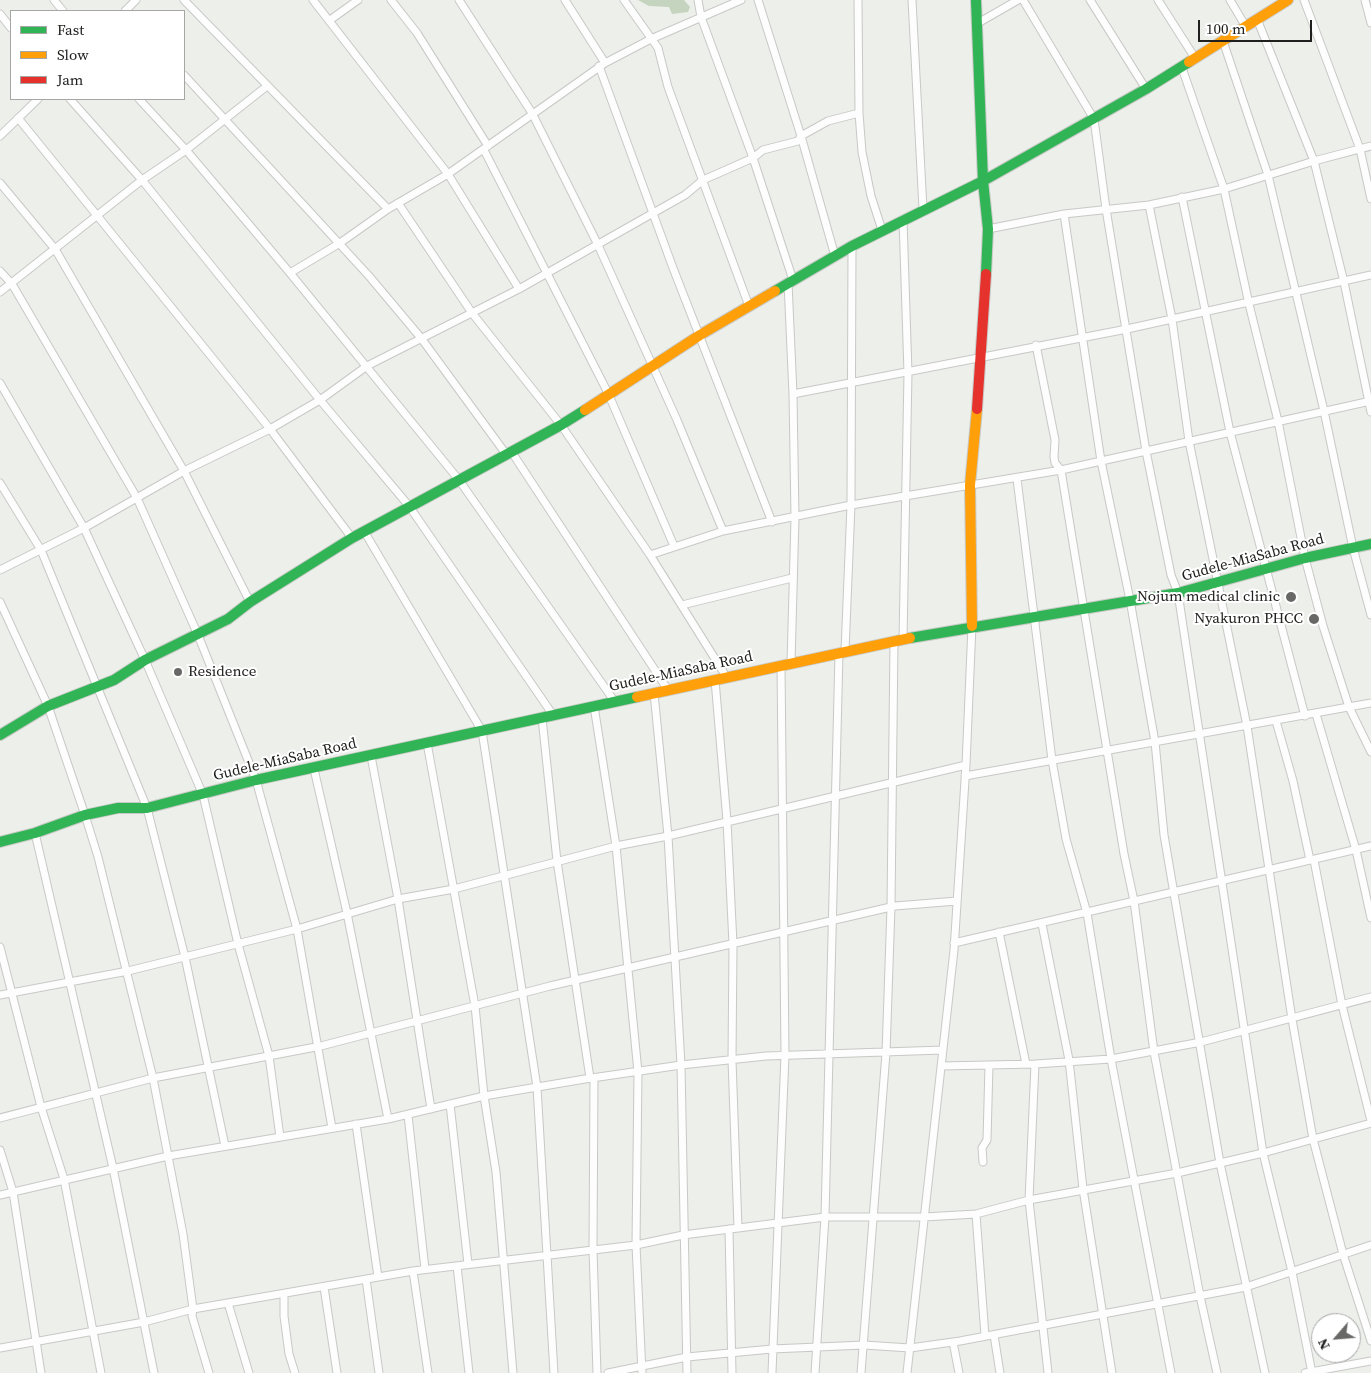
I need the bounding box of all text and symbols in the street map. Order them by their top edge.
legend [10,10,185,100]
scale bar [1201,10,1315,42]
text: 100 m [1206,18,1246,39]
text: Fast [57,19,84,40]
text: Slow [57,44,89,65]
text: Jam [57,69,83,90]
street label: Gudele-MiaSaba Road [1180,530,1326,586]
place label: Nojum medical clinic [1137,588,1280,606]
marker: Nojum medical clinic [1284,590,1298,604]
place label: Nyakuron PHCC [1194,610,1303,628]
marker: Nyakuron PHCC [1307,612,1321,626]
street label: Gudele-MiaSaba Road [608,648,754,696]
place label: Residence [188,663,256,681]
marker: Residence [172,666,184,678]
street label: Gudele-MiaSaba Road [212,735,358,785]
north arrow [1311,1313,1361,1363]
text: N [1312,1335,1335,1353]

